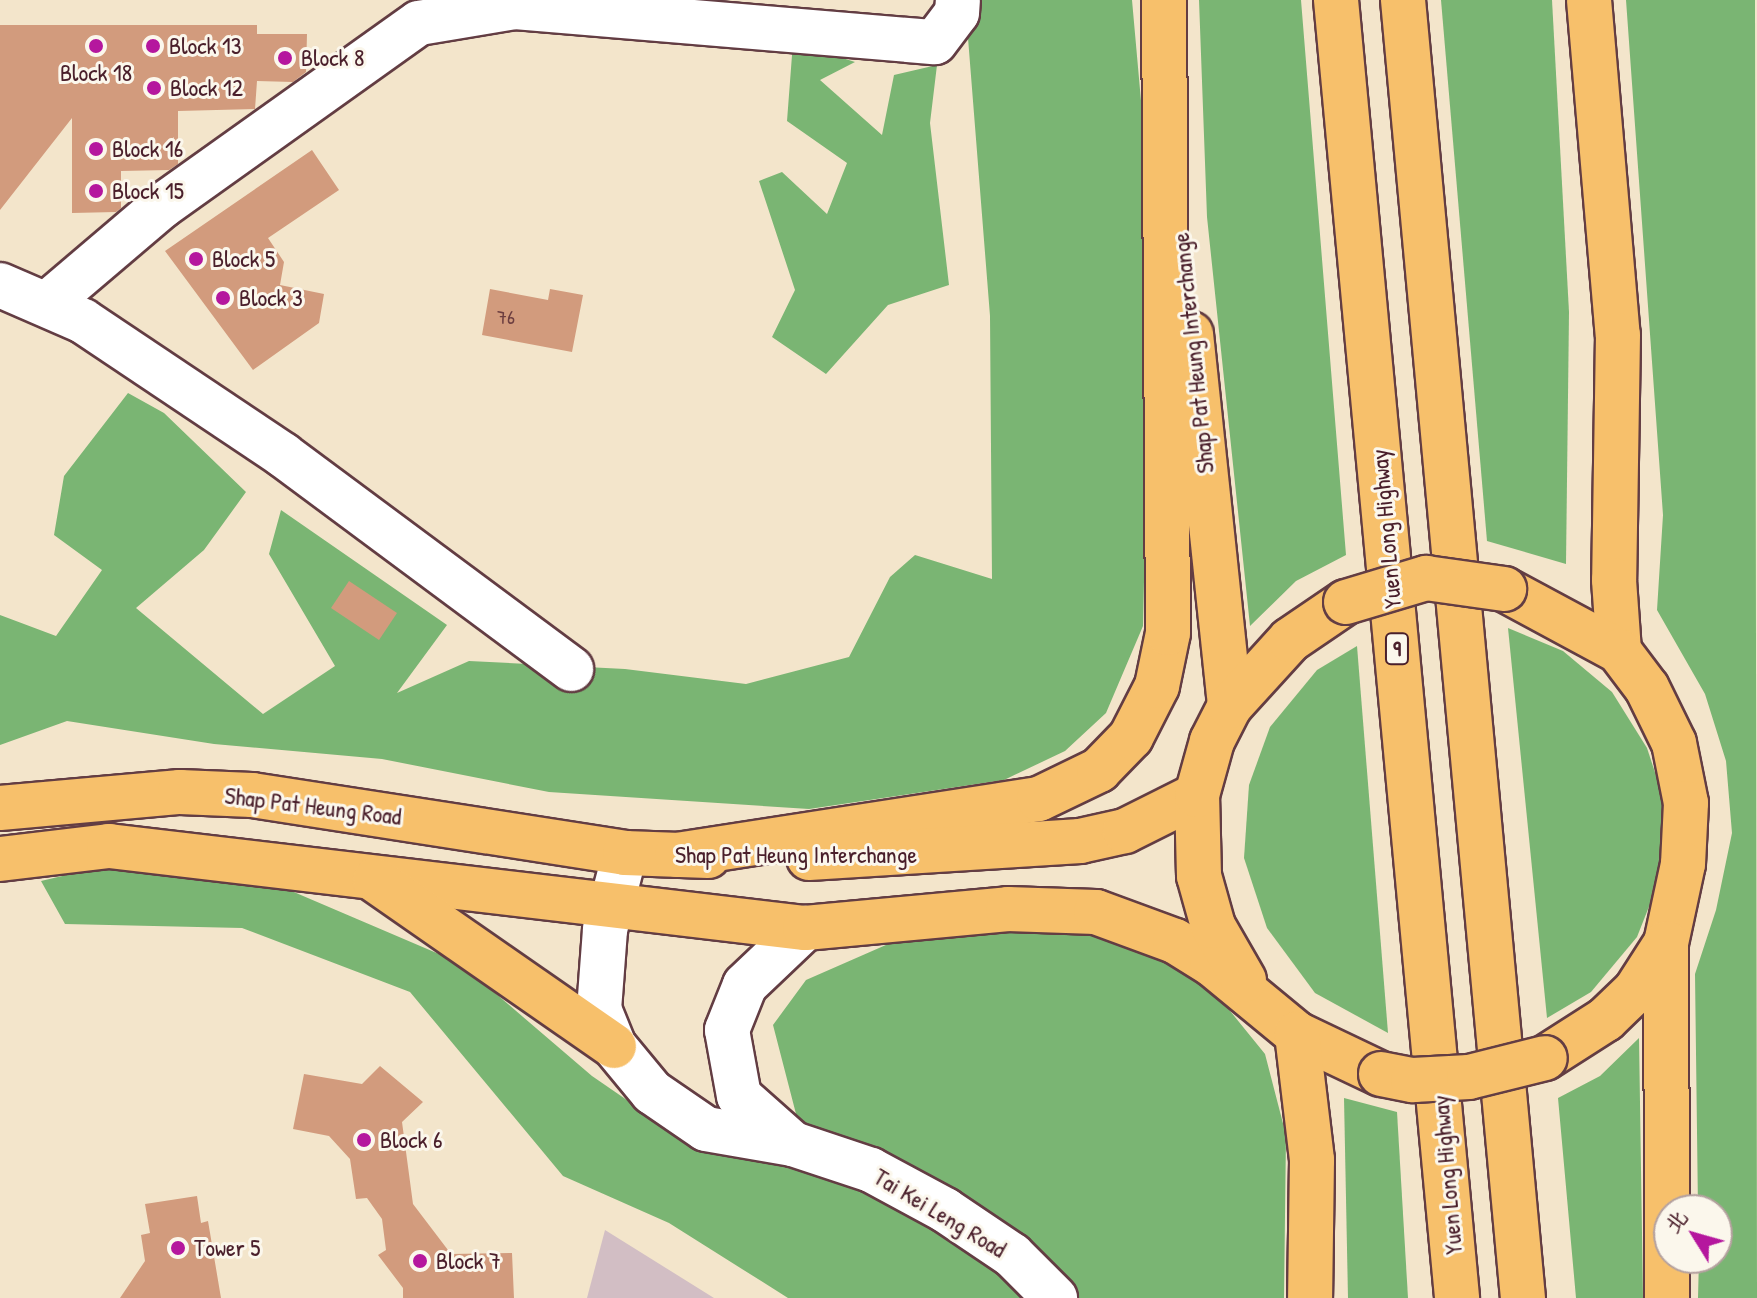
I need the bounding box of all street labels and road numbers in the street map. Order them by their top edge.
street label: Shap Pat Heung Interchange [1166,231,1220,475]
street label: Yuen Long Highway [1365,448,1407,610]
road number: 9 [1383,631,1411,667]
street label: Shap Pat Heung Road [223,781,403,831]
street label: Shap Pat Heung Interchange [675,841,917,869]
street label: Yuen Long Highway [1426,1094,1468,1256]
street label: Tai Kei Leng Road [869,1162,1011,1264]

